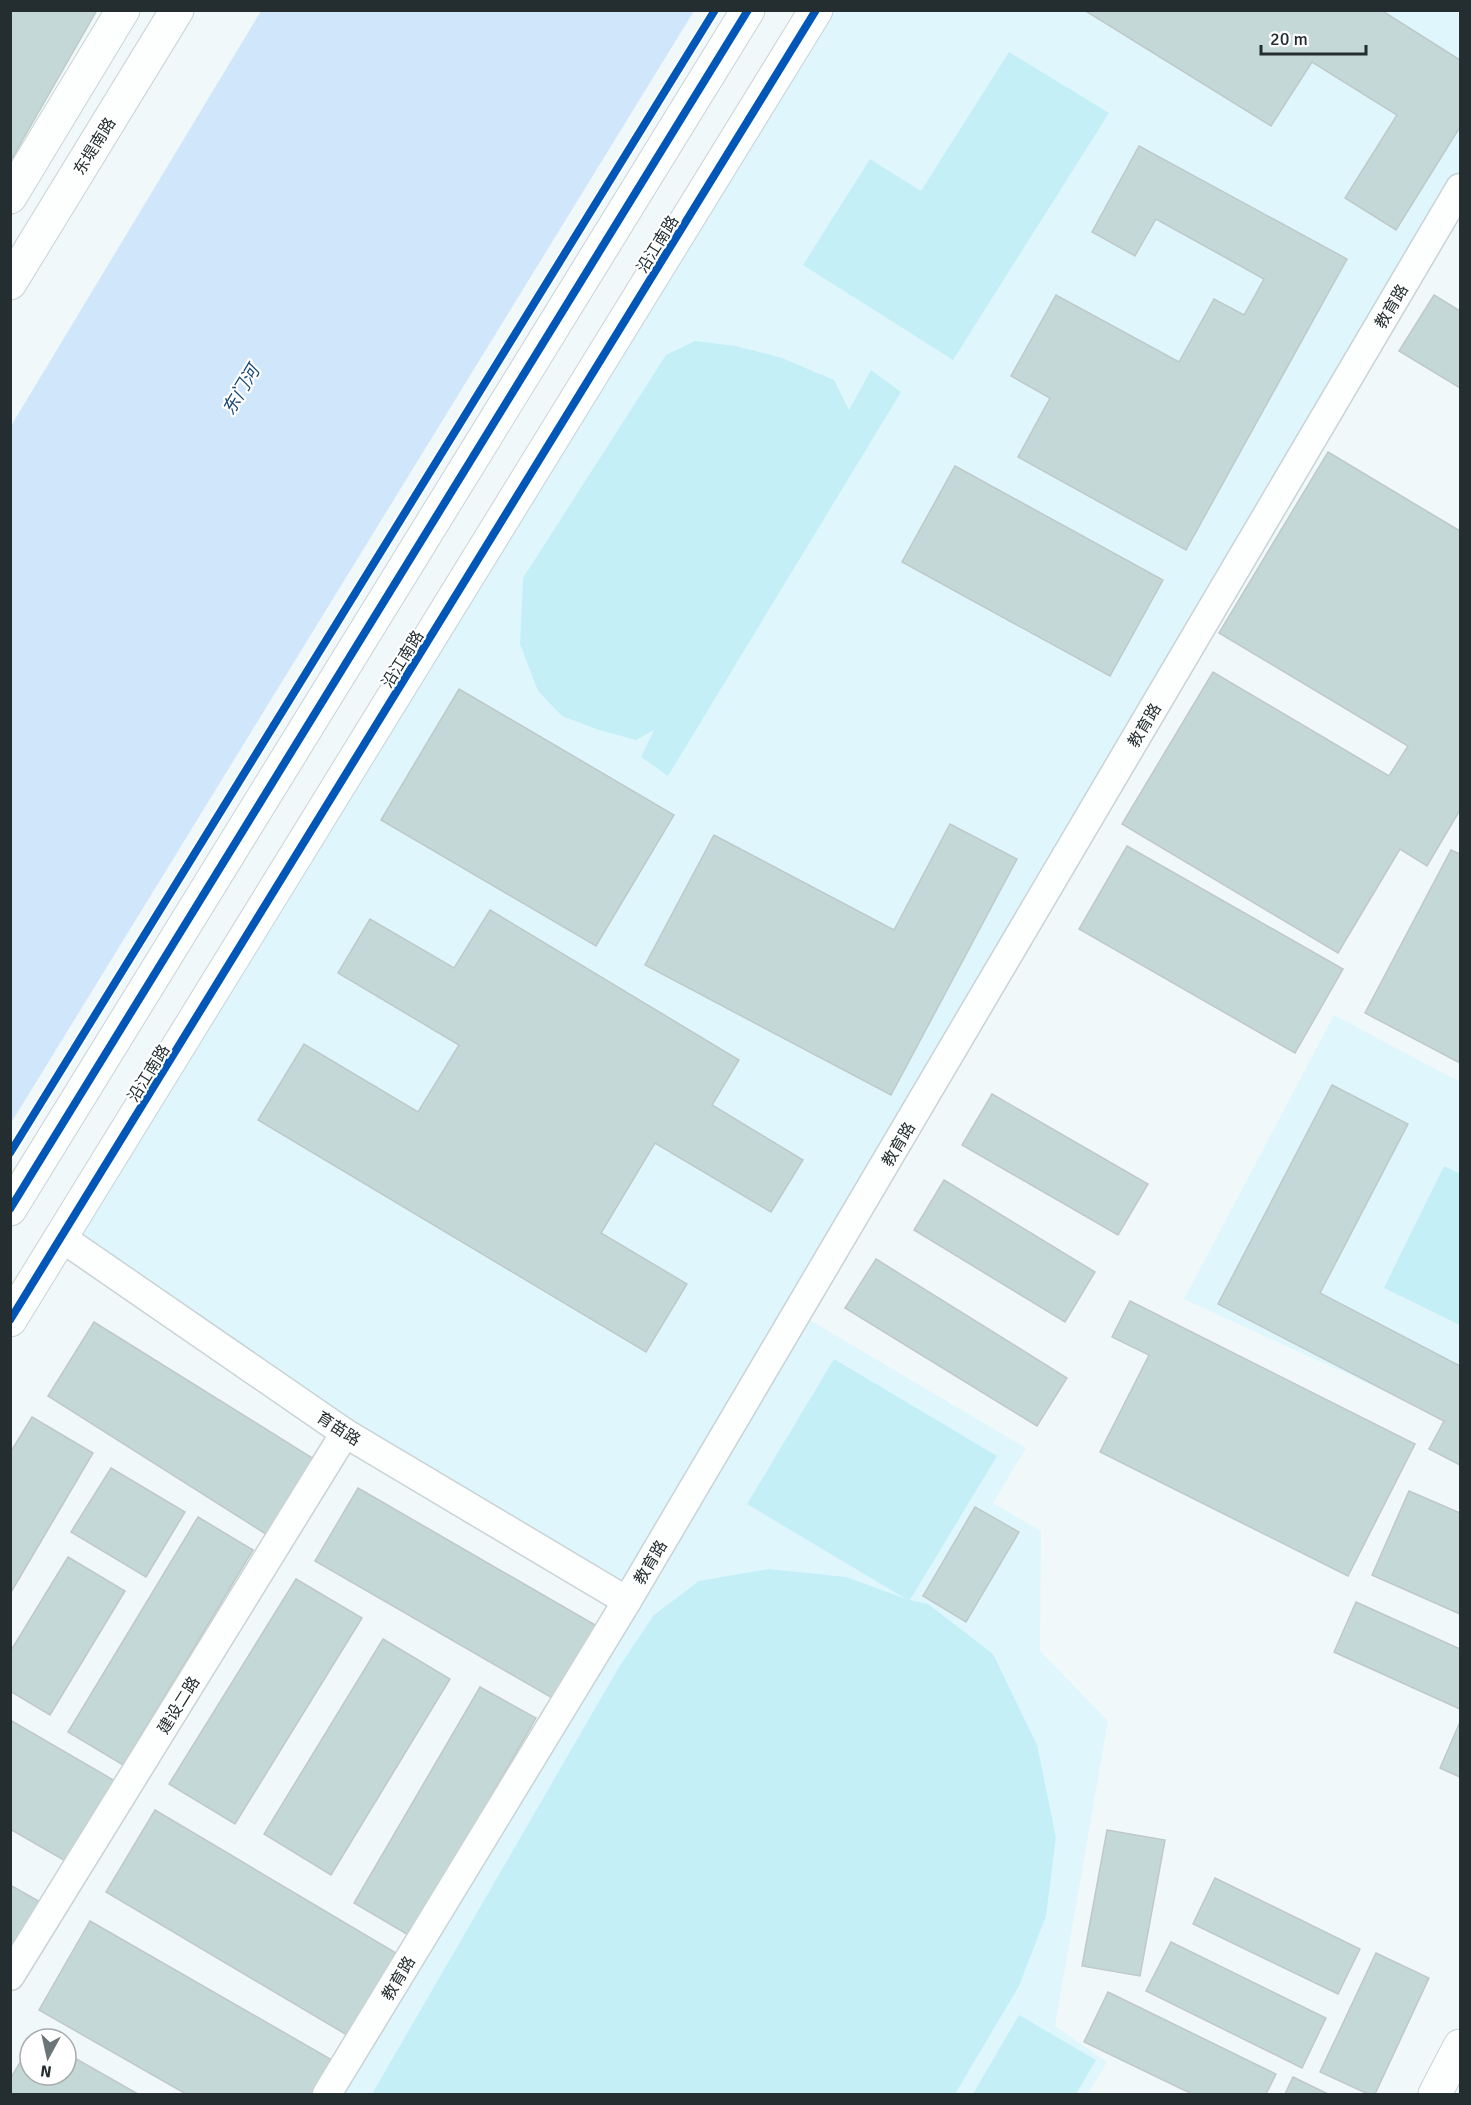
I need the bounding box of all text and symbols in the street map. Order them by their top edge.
scale bar [1261,18,1366,56]
text: 20 m [1270,28,1308,50]
street label: 东堤南路 [69,114,120,179]
street label: 沿江南路 [632,212,683,277]
street label: 教育路 [1371,281,1413,332]
water label: 东门河 [218,359,266,419]
street label: 沿江南路 [377,627,428,692]
street label: 教育路 [1124,700,1166,751]
street label: 沿江南路 [123,1041,174,1106]
street label: 教育路 [878,1119,920,1170]
street label: 育苗路 [313,1407,364,1450]
street label: 教育路 [630,1537,672,1588]
street label: 建设二路 [153,1673,204,1738]
street label: 教育路 [378,1953,420,2004]
north arrow [18,2027,78,2087]
text: N [39,2060,53,2082]

